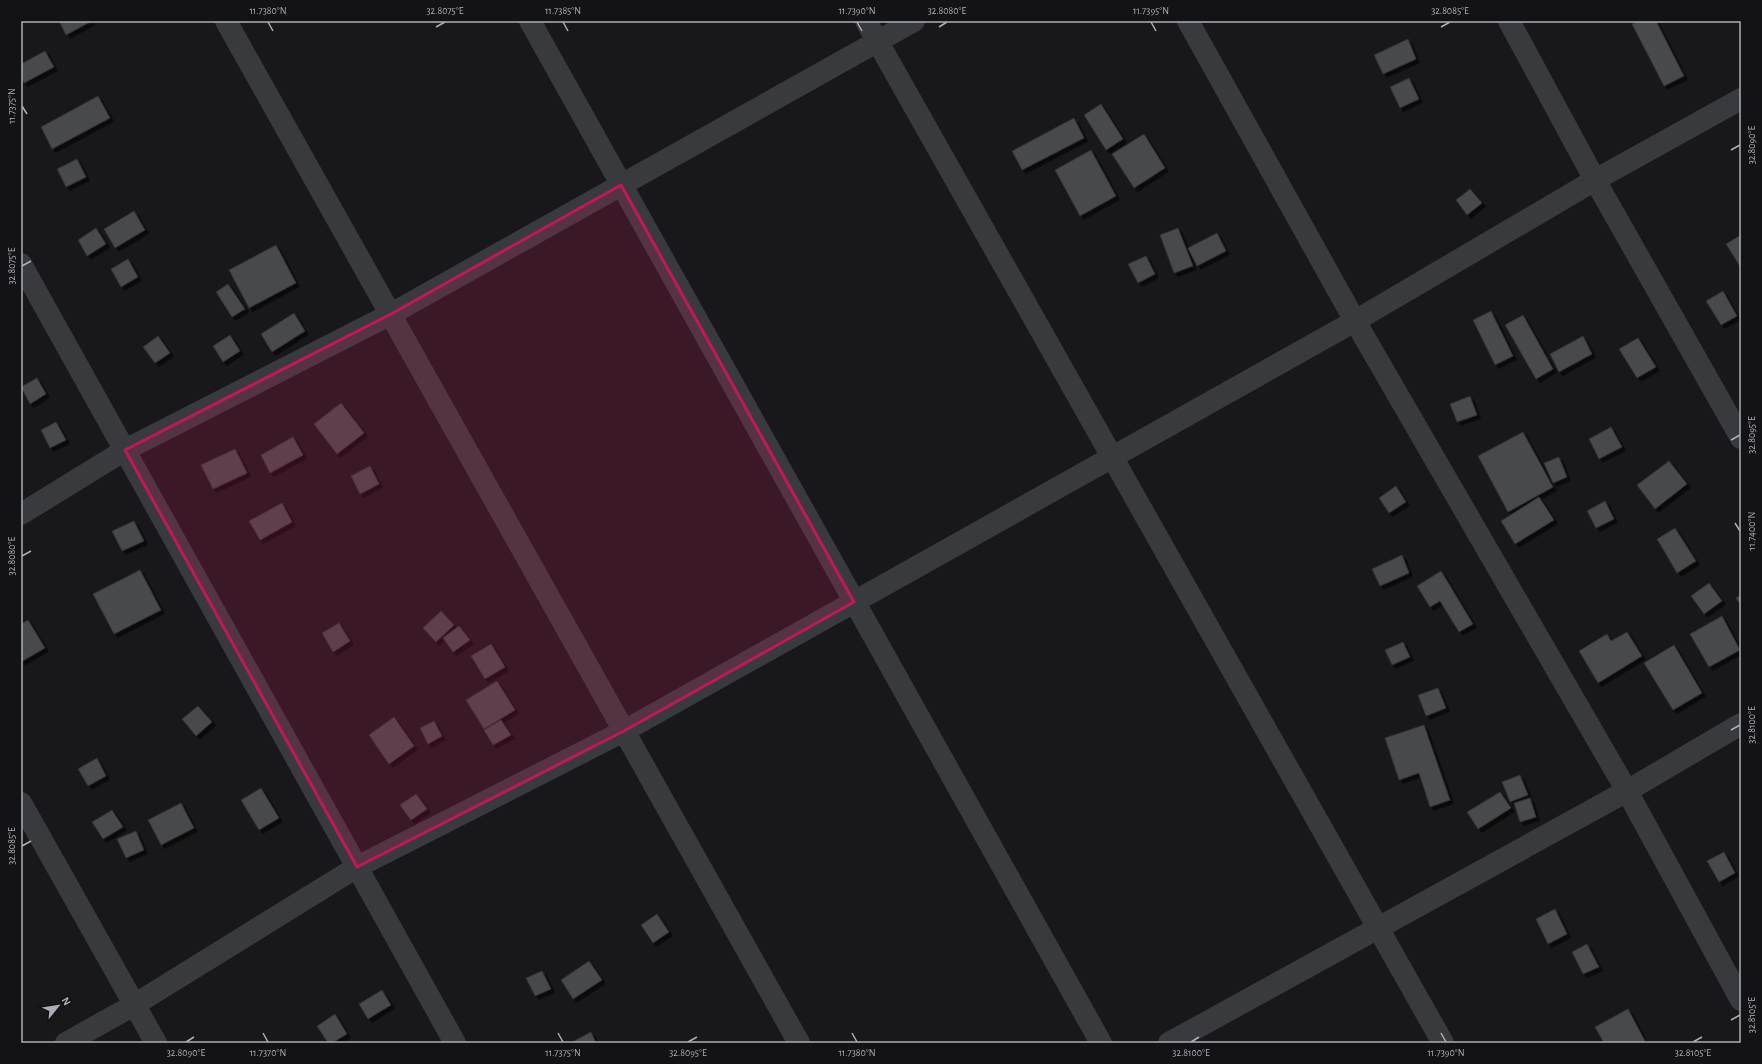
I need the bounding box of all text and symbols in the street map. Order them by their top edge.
text: 11.7380°N [249,6,287,16]
text: 32.8075°E [426,6,464,16]
text: 11.7385°N [545,6,581,16]
text: 11.7390°N [838,6,876,16]
text: 32.8080°E [928,6,967,16]
text: 11.7395°N [1133,6,1169,16]
text: 32.8085°E [1431,6,1469,16]
text: 11.7375°N [7,88,17,124]
text: 32.8090°E [1747,125,1757,164]
text: 32.8075°E [7,247,17,285]
text: 32.8095°E [1747,416,1757,454]
text: 11.7400°N [1747,512,1757,550]
text: 32.8080°E [7,536,17,575]
text: 32.8100°E [1747,706,1757,744]
text: 32.8085°E [7,827,17,865]
north arrow [38,986,78,1026]
text: N [60,995,73,1007]
text: 32.8105°E [1747,997,1757,1033]
text: 32.8090°E [167,1048,206,1058]
text: 11.7370°N [250,1048,286,1058]
text: 11.7375°N [545,1048,581,1058]
text: 32.8095°E [669,1048,707,1058]
text: 11.7380°N [838,1048,876,1058]
text: 32.8100°E [1172,1048,1210,1058]
text: 11.7390°N [1427,1048,1465,1058]
text: 32.8105°E [1675,1048,1711,1058]

